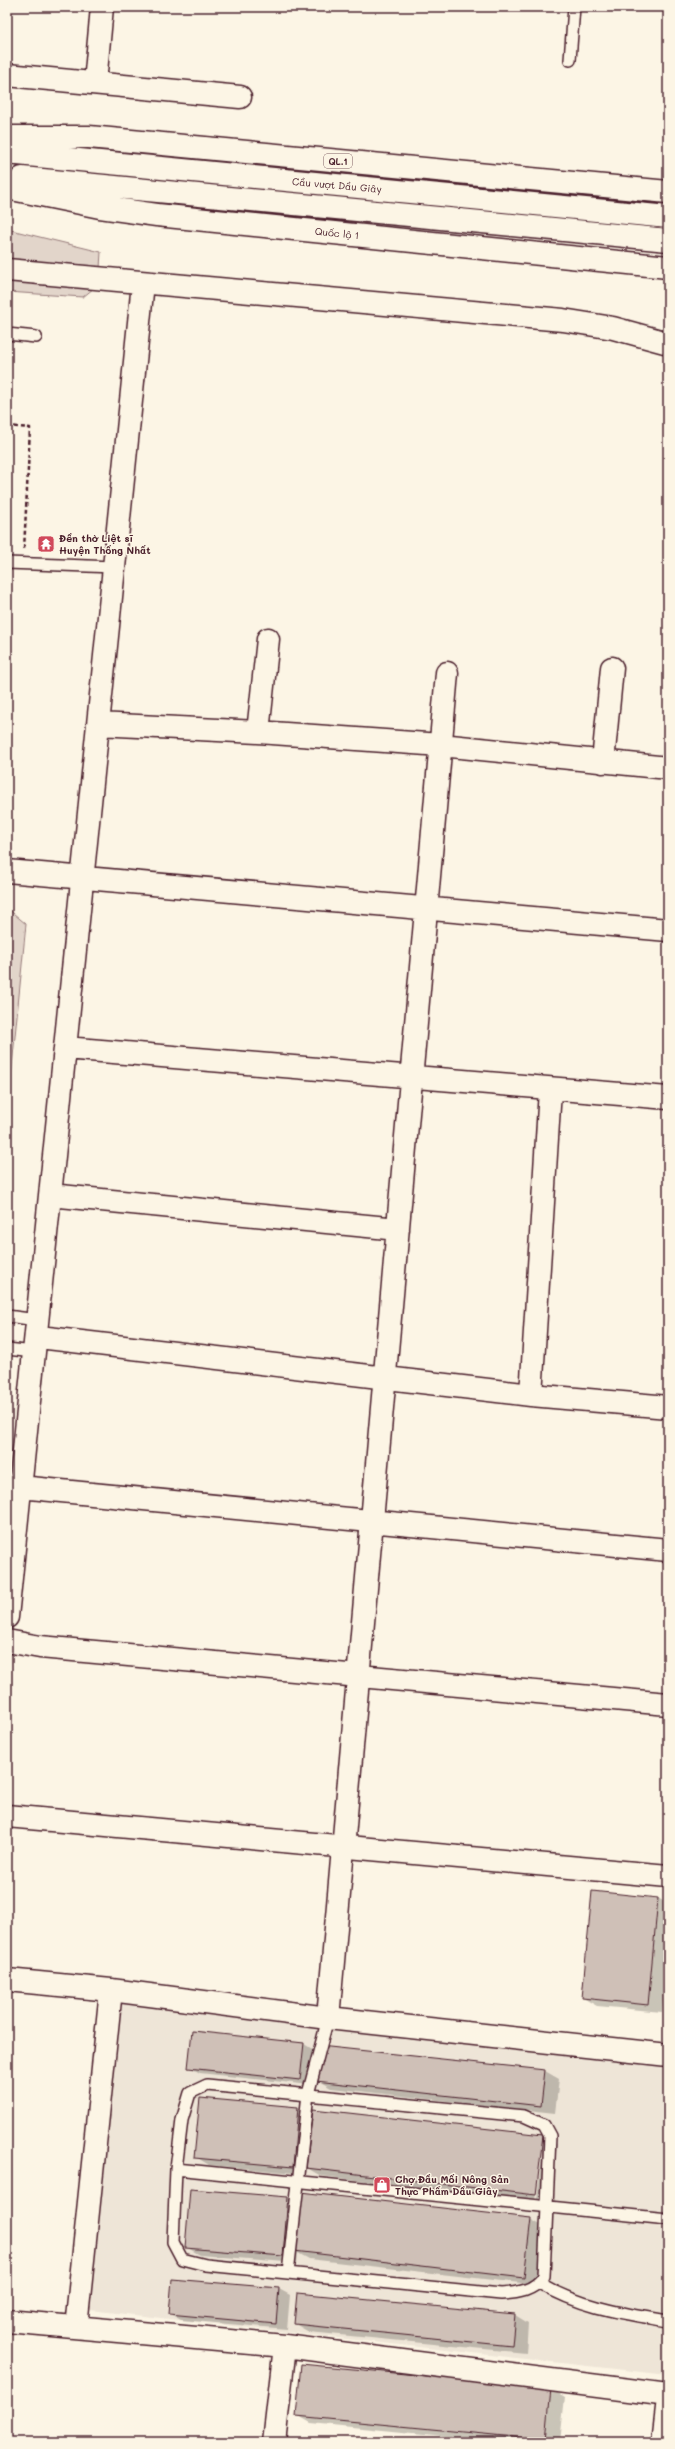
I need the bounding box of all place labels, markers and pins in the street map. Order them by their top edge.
place label: Đền thờ Liệt sĩ Huyện Thống Nhất [59,531,151,557]
temple icon: Đền thờ Liệt sĩ Huyện Thống Nhất [36,534,56,554]
place label: Chợ Đầu Mối Nông Sản Thực Phẩm Dầu Giây [395,2172,509,2198]
shop icon: Chợ Đầu Mối Nông Sản Thực Phẩm Dầu Giây [372,2175,392,2195]

